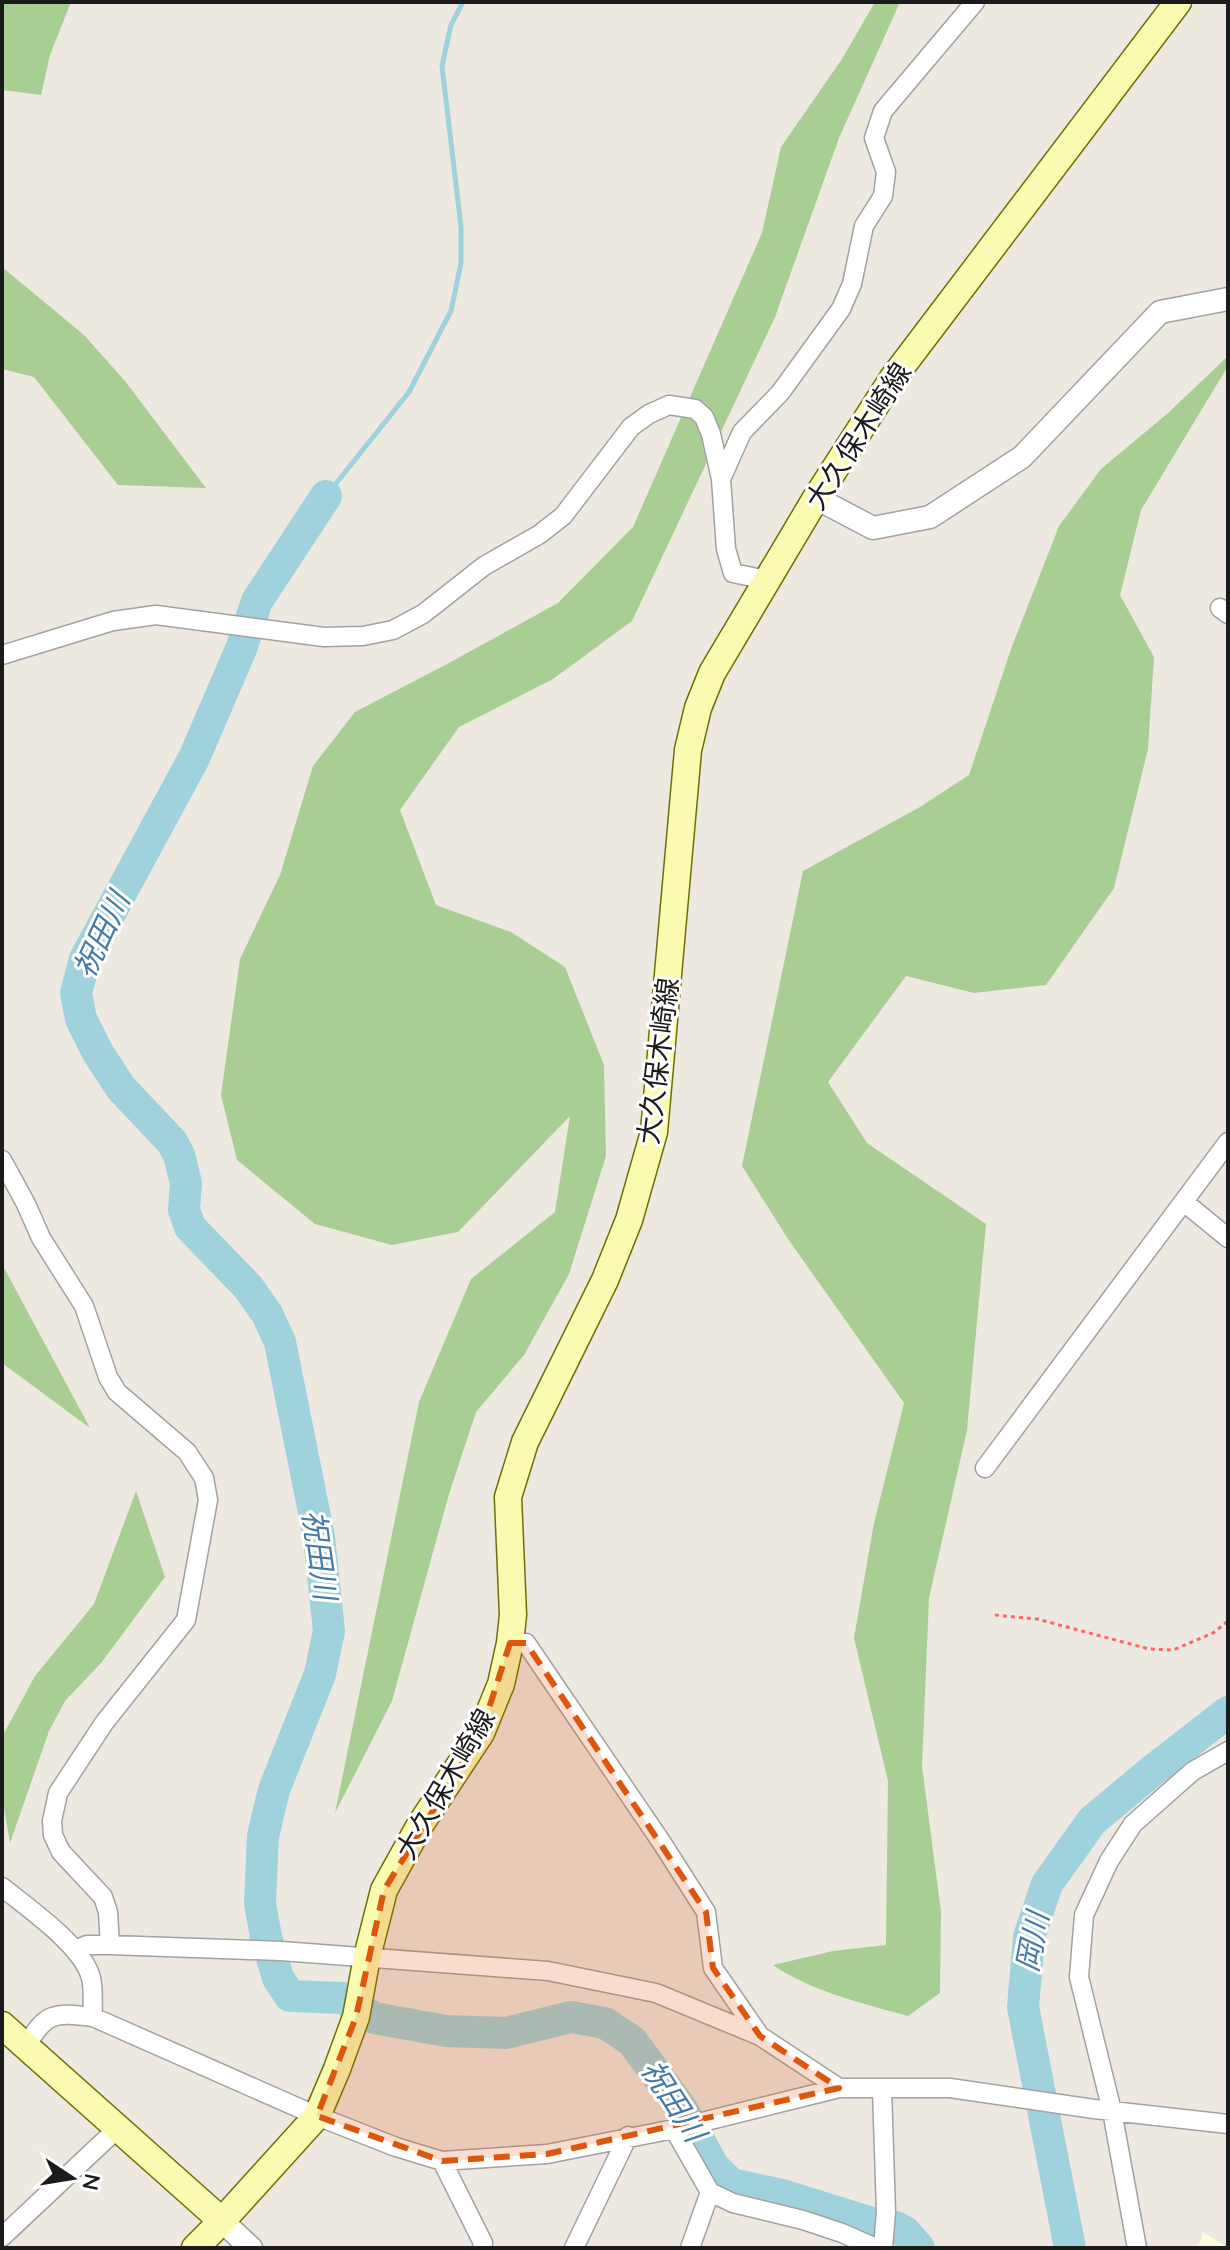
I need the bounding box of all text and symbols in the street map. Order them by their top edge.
street label: 大久保木崎線 [797,356,918,516]
water label: 祝田川 [65,883,139,983]
street label: 大久保木崎線 [630,975,685,1146]
water label: 祝田川 [295,1508,345,1605]
street label: 大久保木崎線 [387,1702,502,1865]
water label: 岡川 [1008,1906,1057,1975]
water label: 祝田川 [633,2052,716,2151]
north arrow [32,2138,112,2218]
text: N [76,2171,107,2193]

